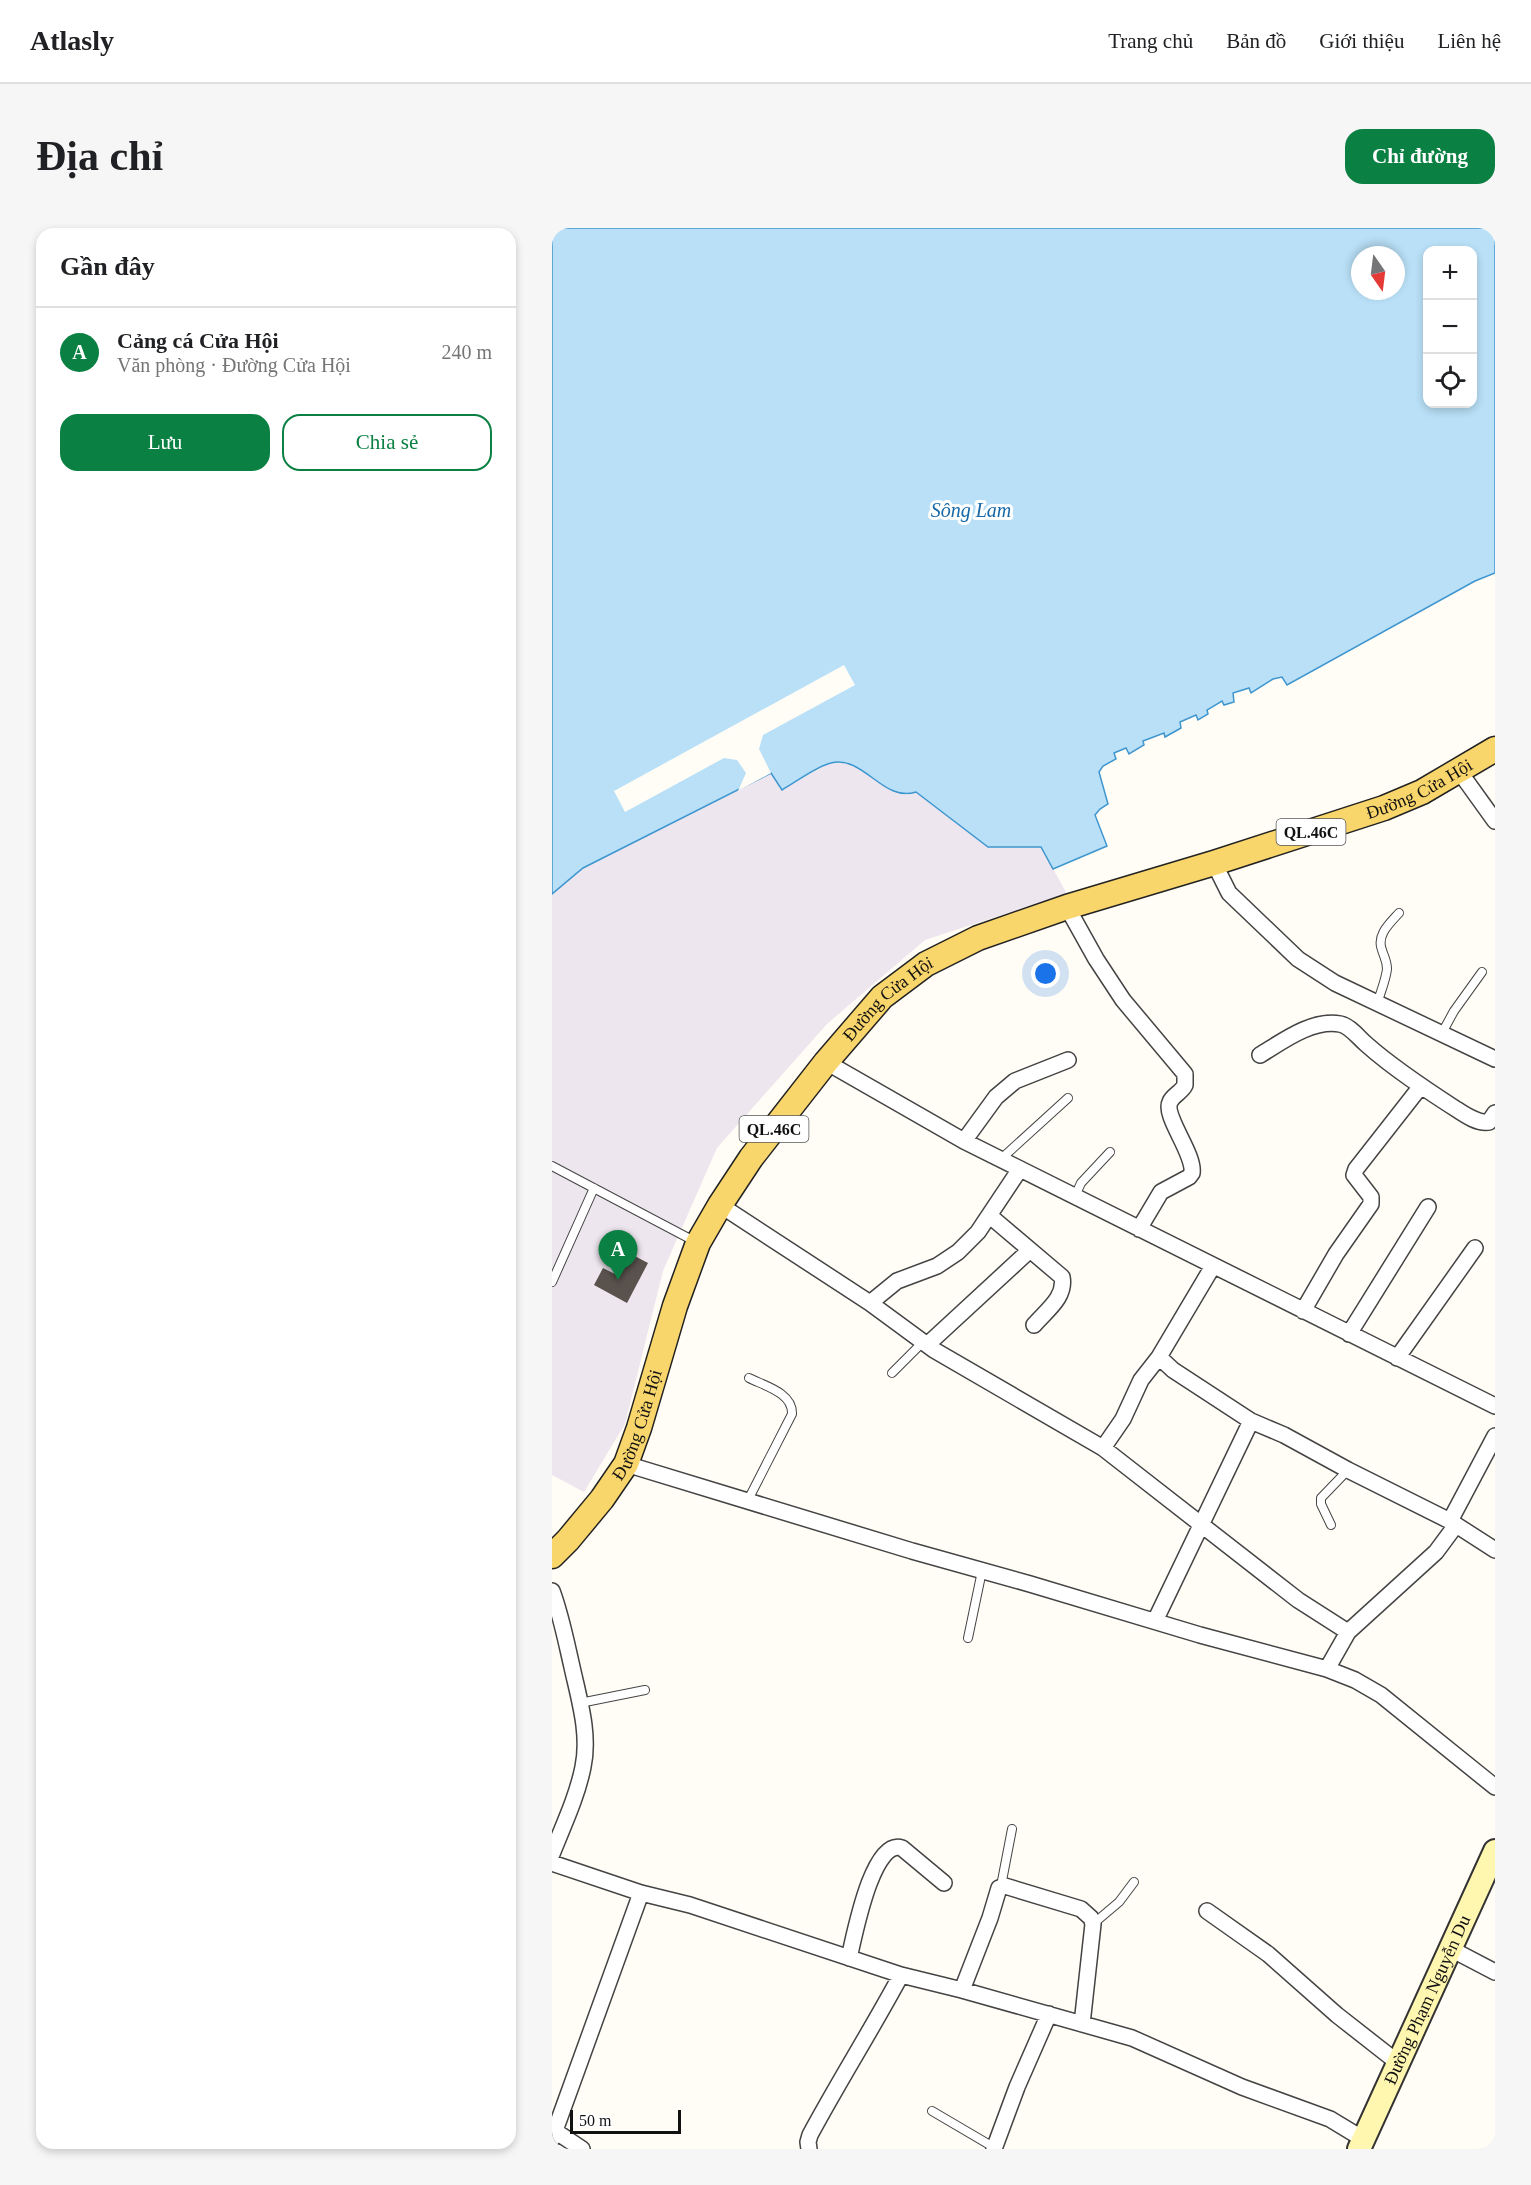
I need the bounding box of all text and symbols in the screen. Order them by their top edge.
text: Atlasly [30,25,114,56]
text: Trang chủ [1108,29,1193,53]
text: Bản đồ [1226,29,1286,53]
text: Giới thiệu [1319,29,1404,53]
text: Liên hệ [1437,29,1501,53]
button: Chỉ đường [1345,129,1495,184]
text: Địa chỉ [36,133,163,179]
north arrow [1351,246,1405,300]
map controls [1423,246,1477,408]
button: + [1423,246,1477,300]
text: Gần đây [60,252,155,281]
button: − [1423,300,1477,354]
text: Cảng cá Cửa Hội [117,328,279,353]
text: A [72,341,87,363]
text: 240 m [441,341,492,363]
text: Văn phòng · Đường Cửa Hội [117,354,351,376]
button: locate [1423,354,1477,408]
button: Lưu [60,414,270,471]
button: Chia sẻ [282,414,492,471]
water label: Sông Lam [931,499,1011,522]
street label: Đường Cửa Hội [1364,755,1476,823]
road number: QL.46C [1276,819,1346,845]
street label: Đường Cửa Hội [839,952,936,1045]
your location [1031,959,1060,988]
road number: QL.46C [740,1116,808,1142]
pin: A [598,1230,638,1280]
street label: Đường Cửa Hội [608,1367,666,1484]
street label: Đường Phạm Nguyễn Du [1380,1912,1474,2088]
scale bar [570,2107,681,2134]
text: 50 m [579,2112,611,2129]

